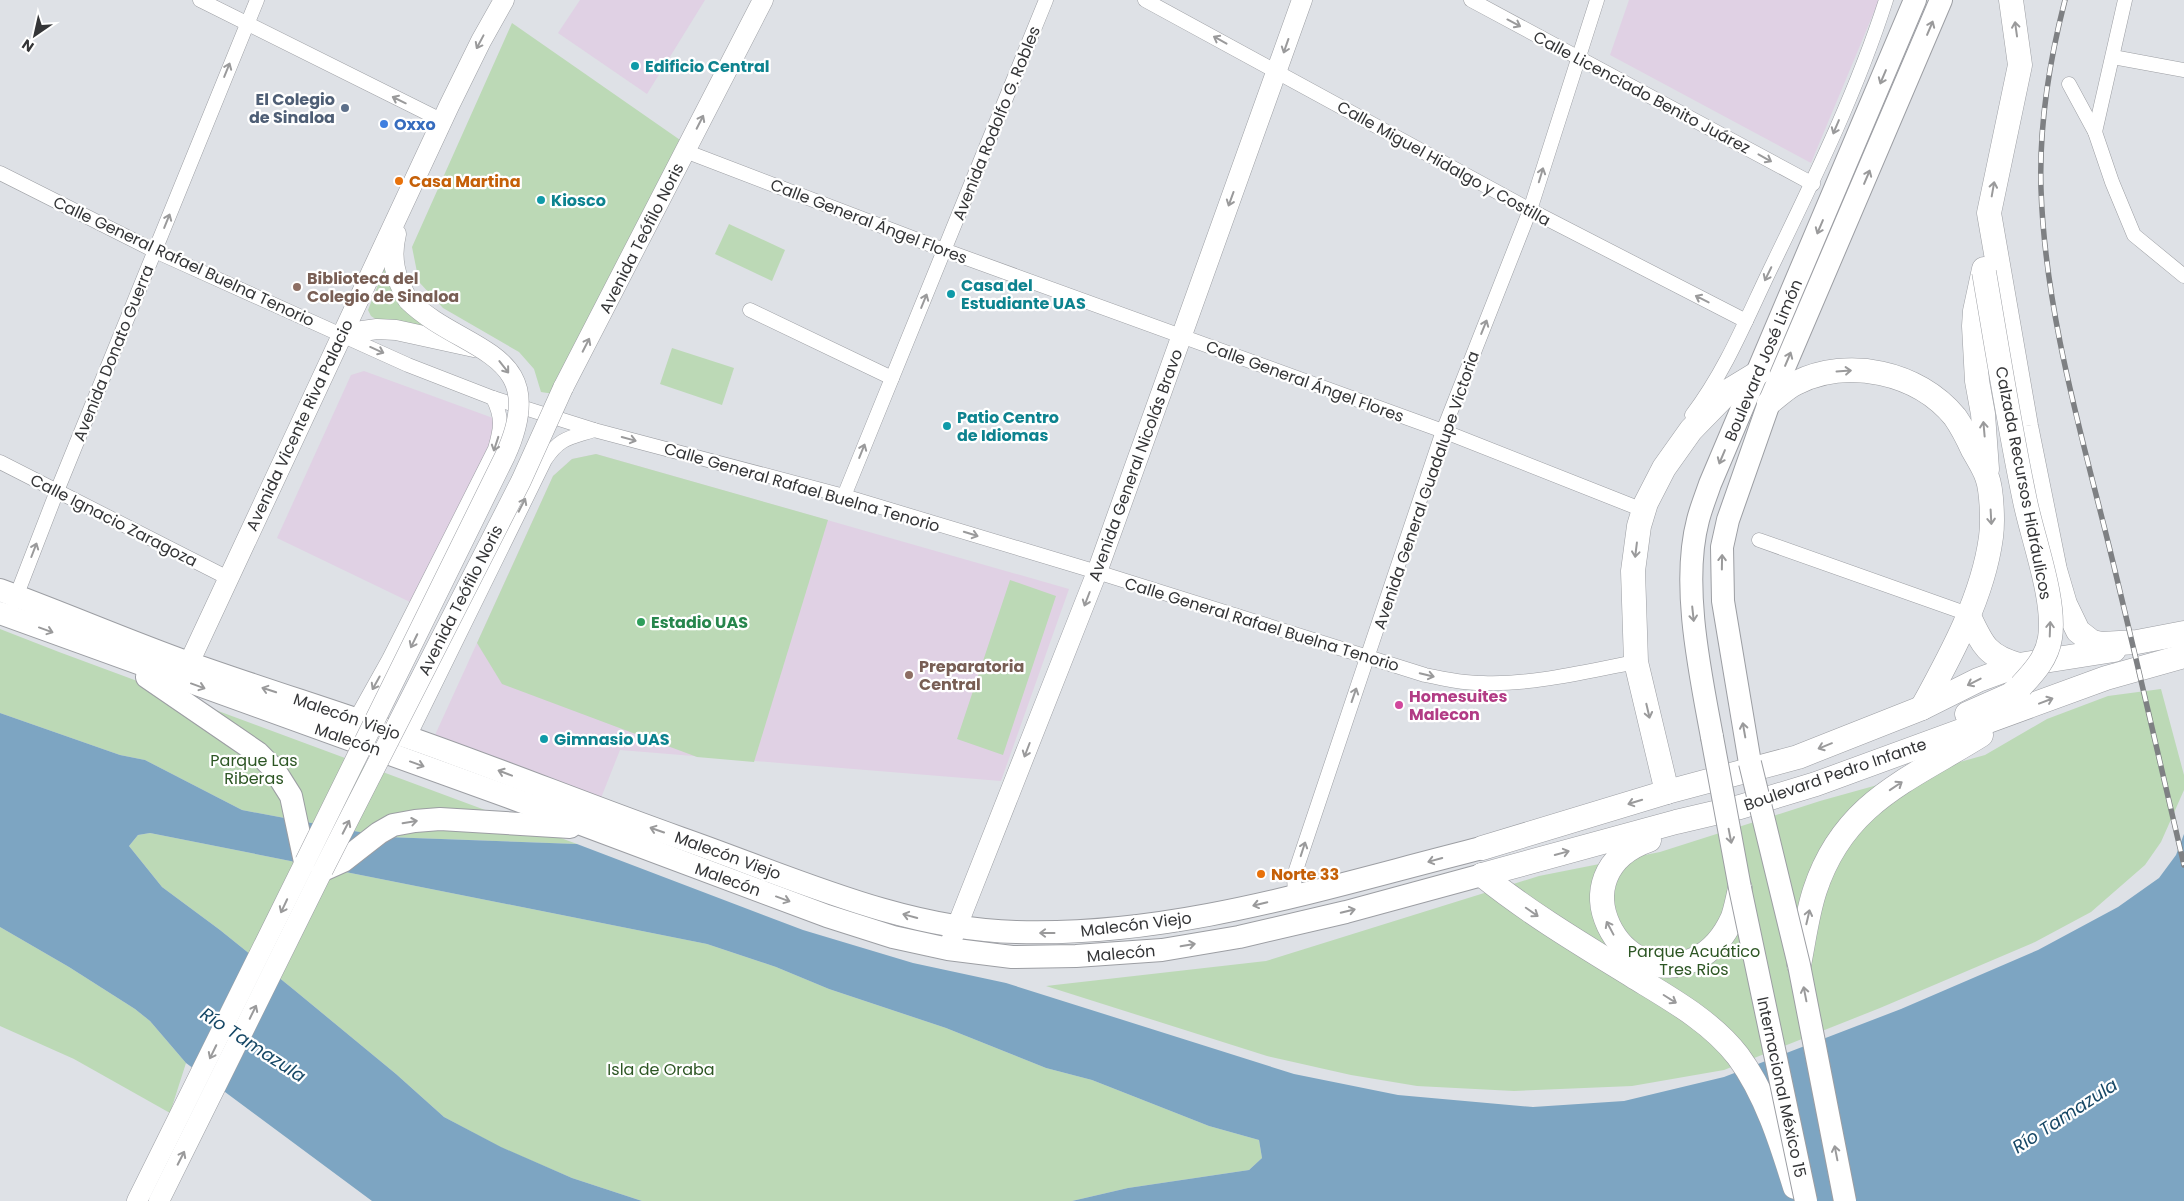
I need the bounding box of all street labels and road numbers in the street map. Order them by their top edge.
street label: Avenida Rodolfo G. Robles [947,23,1046,224]
street label: Calle Licenciado Benito Juárez [1529,25,1754,160]
street label: Calle Miguel Hidalgo y Costilla [1333,95,1555,232]
street label: Avenida Teófilo Noris [594,159,689,317]
street label: Calle General Ángel Flores [767,173,971,270]
street label: Calle General Rafael Buelna Tenorio [49,191,318,332]
street label: Avenida Donato Guerra [68,262,159,445]
street label: Boulevard José Limón [1719,276,1808,445]
street label: Avenida Vicente Riva Palacio [240,316,359,535]
street label: Calle General Ángel Flores [1203,335,1407,428]
street label: Avenida General Nicolás Bravo [1083,346,1188,585]
street label: Avenida General Guadalupe Victoria [1368,348,1485,632]
street label: Calzada Recursos Hidráulicos [1990,365,2057,602]
street label: Calle General Rafael Buelna Tenorio [661,437,942,538]
street label: Calle Ignacio Zaragoza [26,468,201,573]
street label: Avenida Teófilo Noris [413,521,508,679]
street label: Calle General Rafael Buelna Tenorio [1122,572,1402,677]
street label: Malecón Viejo [291,689,403,743]
street label: Malecón [312,719,384,759]
street label: Boulevard Pedro Infante [1741,732,1930,817]
street label: Malecón Viejo [672,827,784,883]
street label: Malecón [692,858,764,900]
street label: Malecón Viejo [1079,906,1193,943]
street label: Malecón [1086,939,1156,968]
street label: Internacional México 15 [1751,994,1812,1180]

